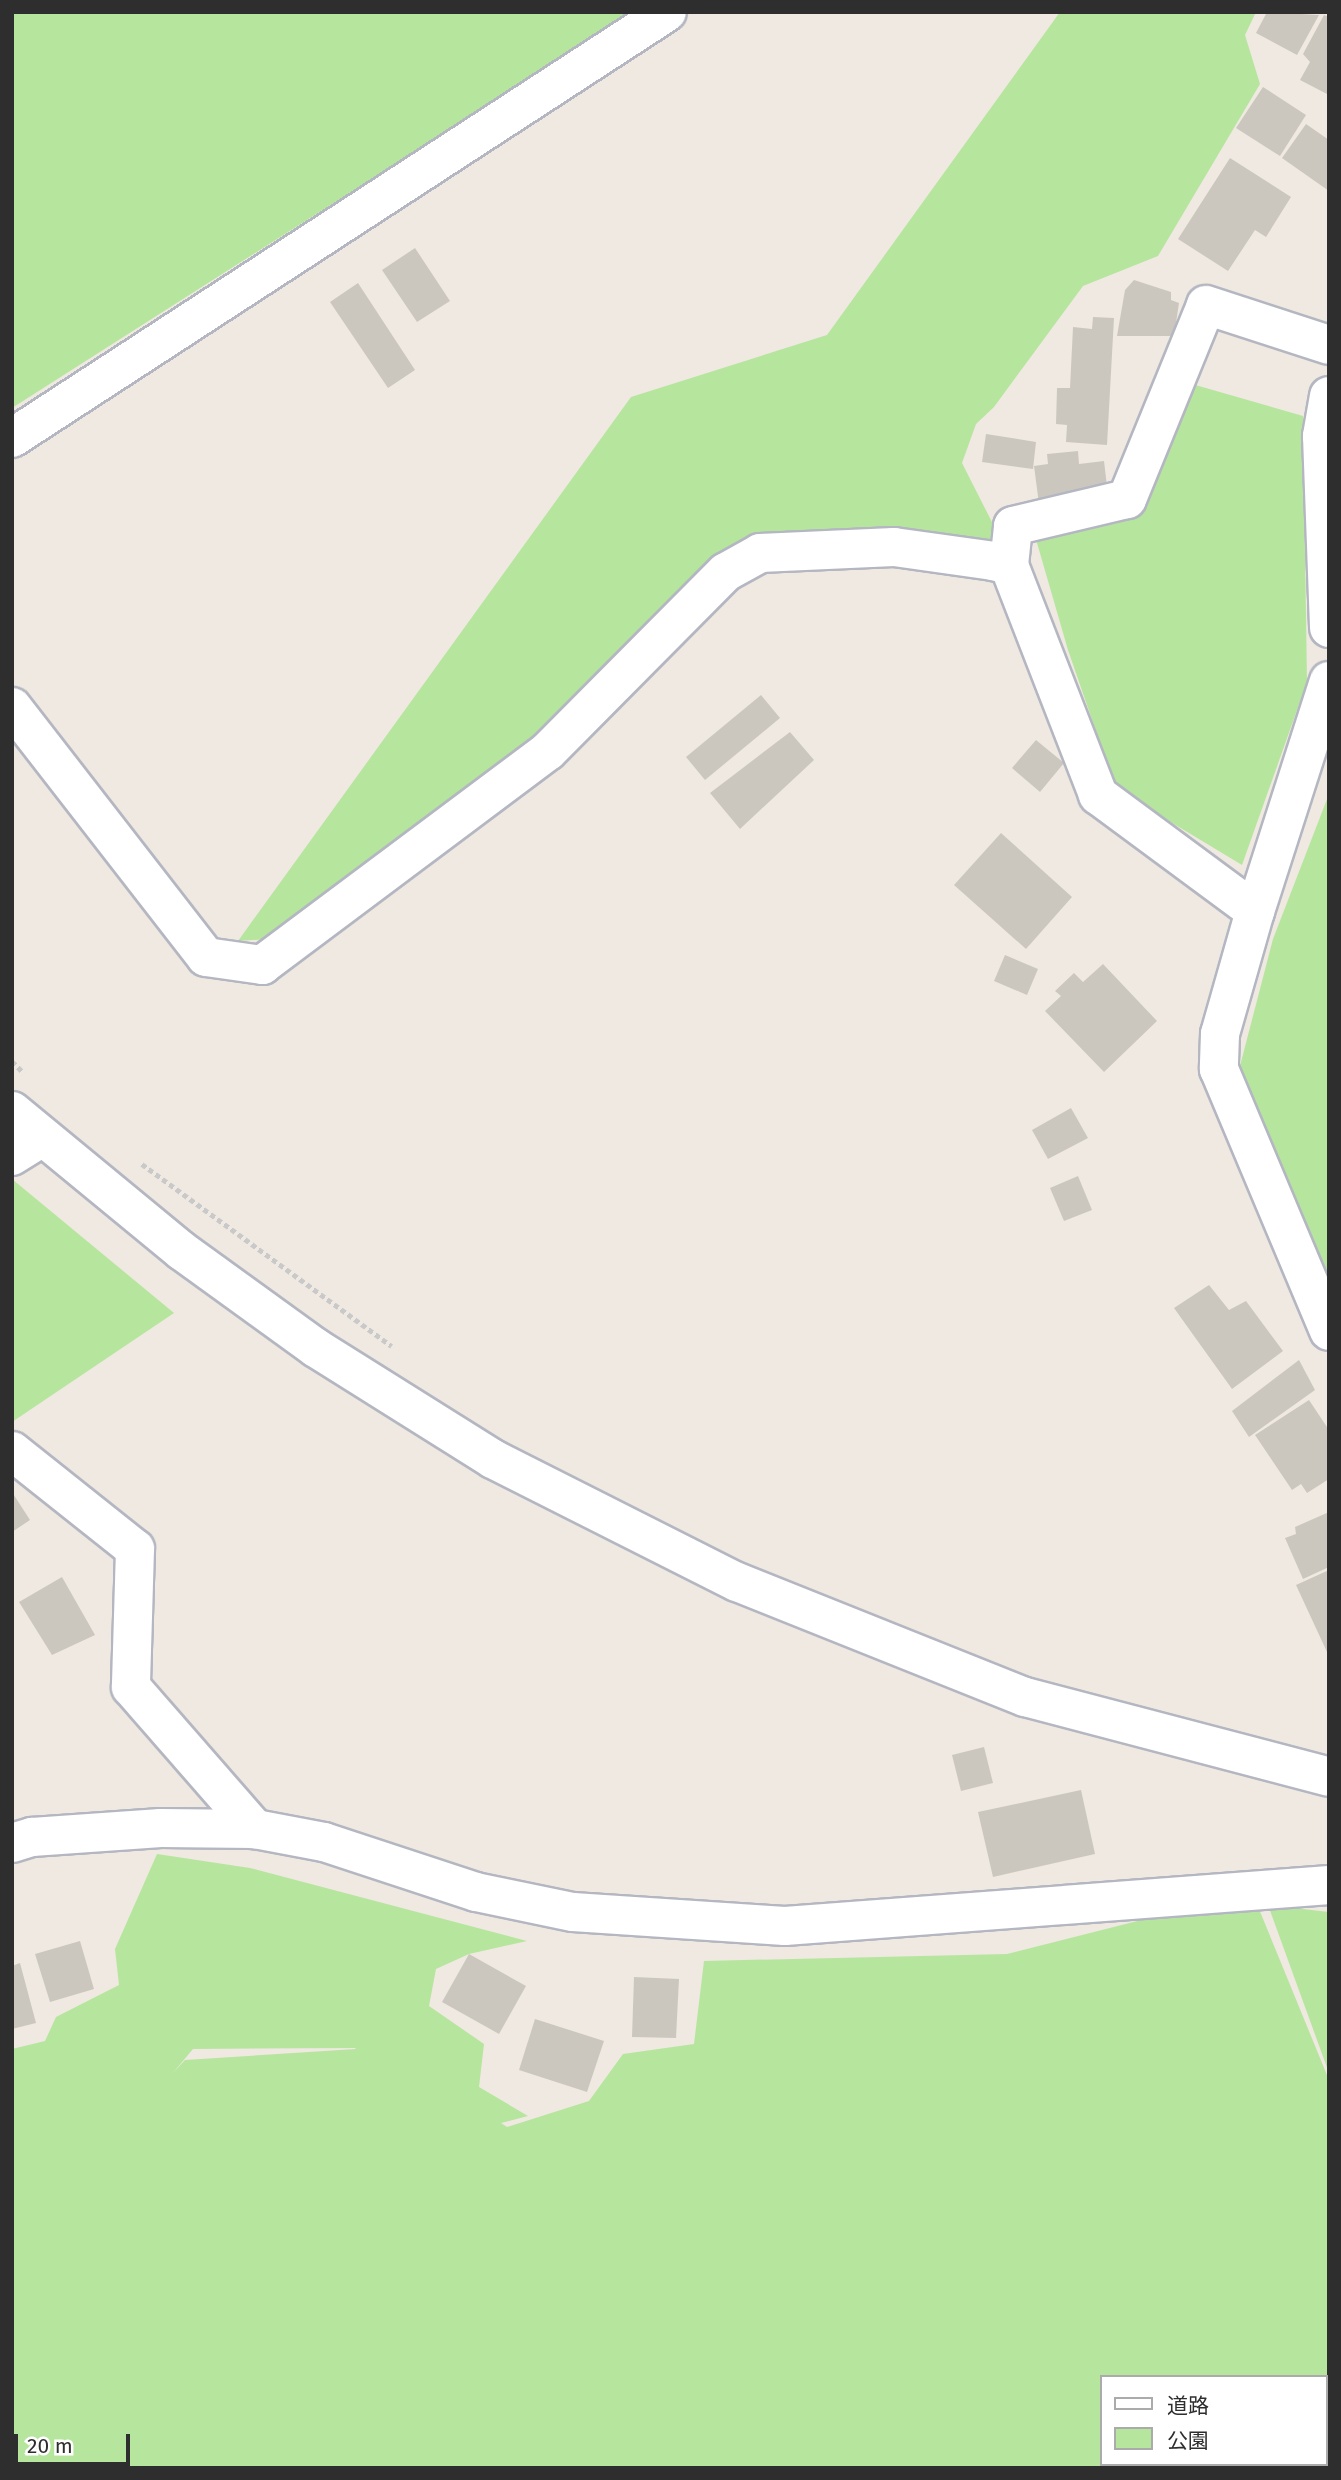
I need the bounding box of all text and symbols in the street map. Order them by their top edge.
legend [1100,2375,1327,2466]
text: 道路 [1167,2393,1209,2419]
scale bar [18,2420,133,2464]
text: 公園 [1167,2428,1209,2454]
text: 20 m [27,2433,73,2459]

